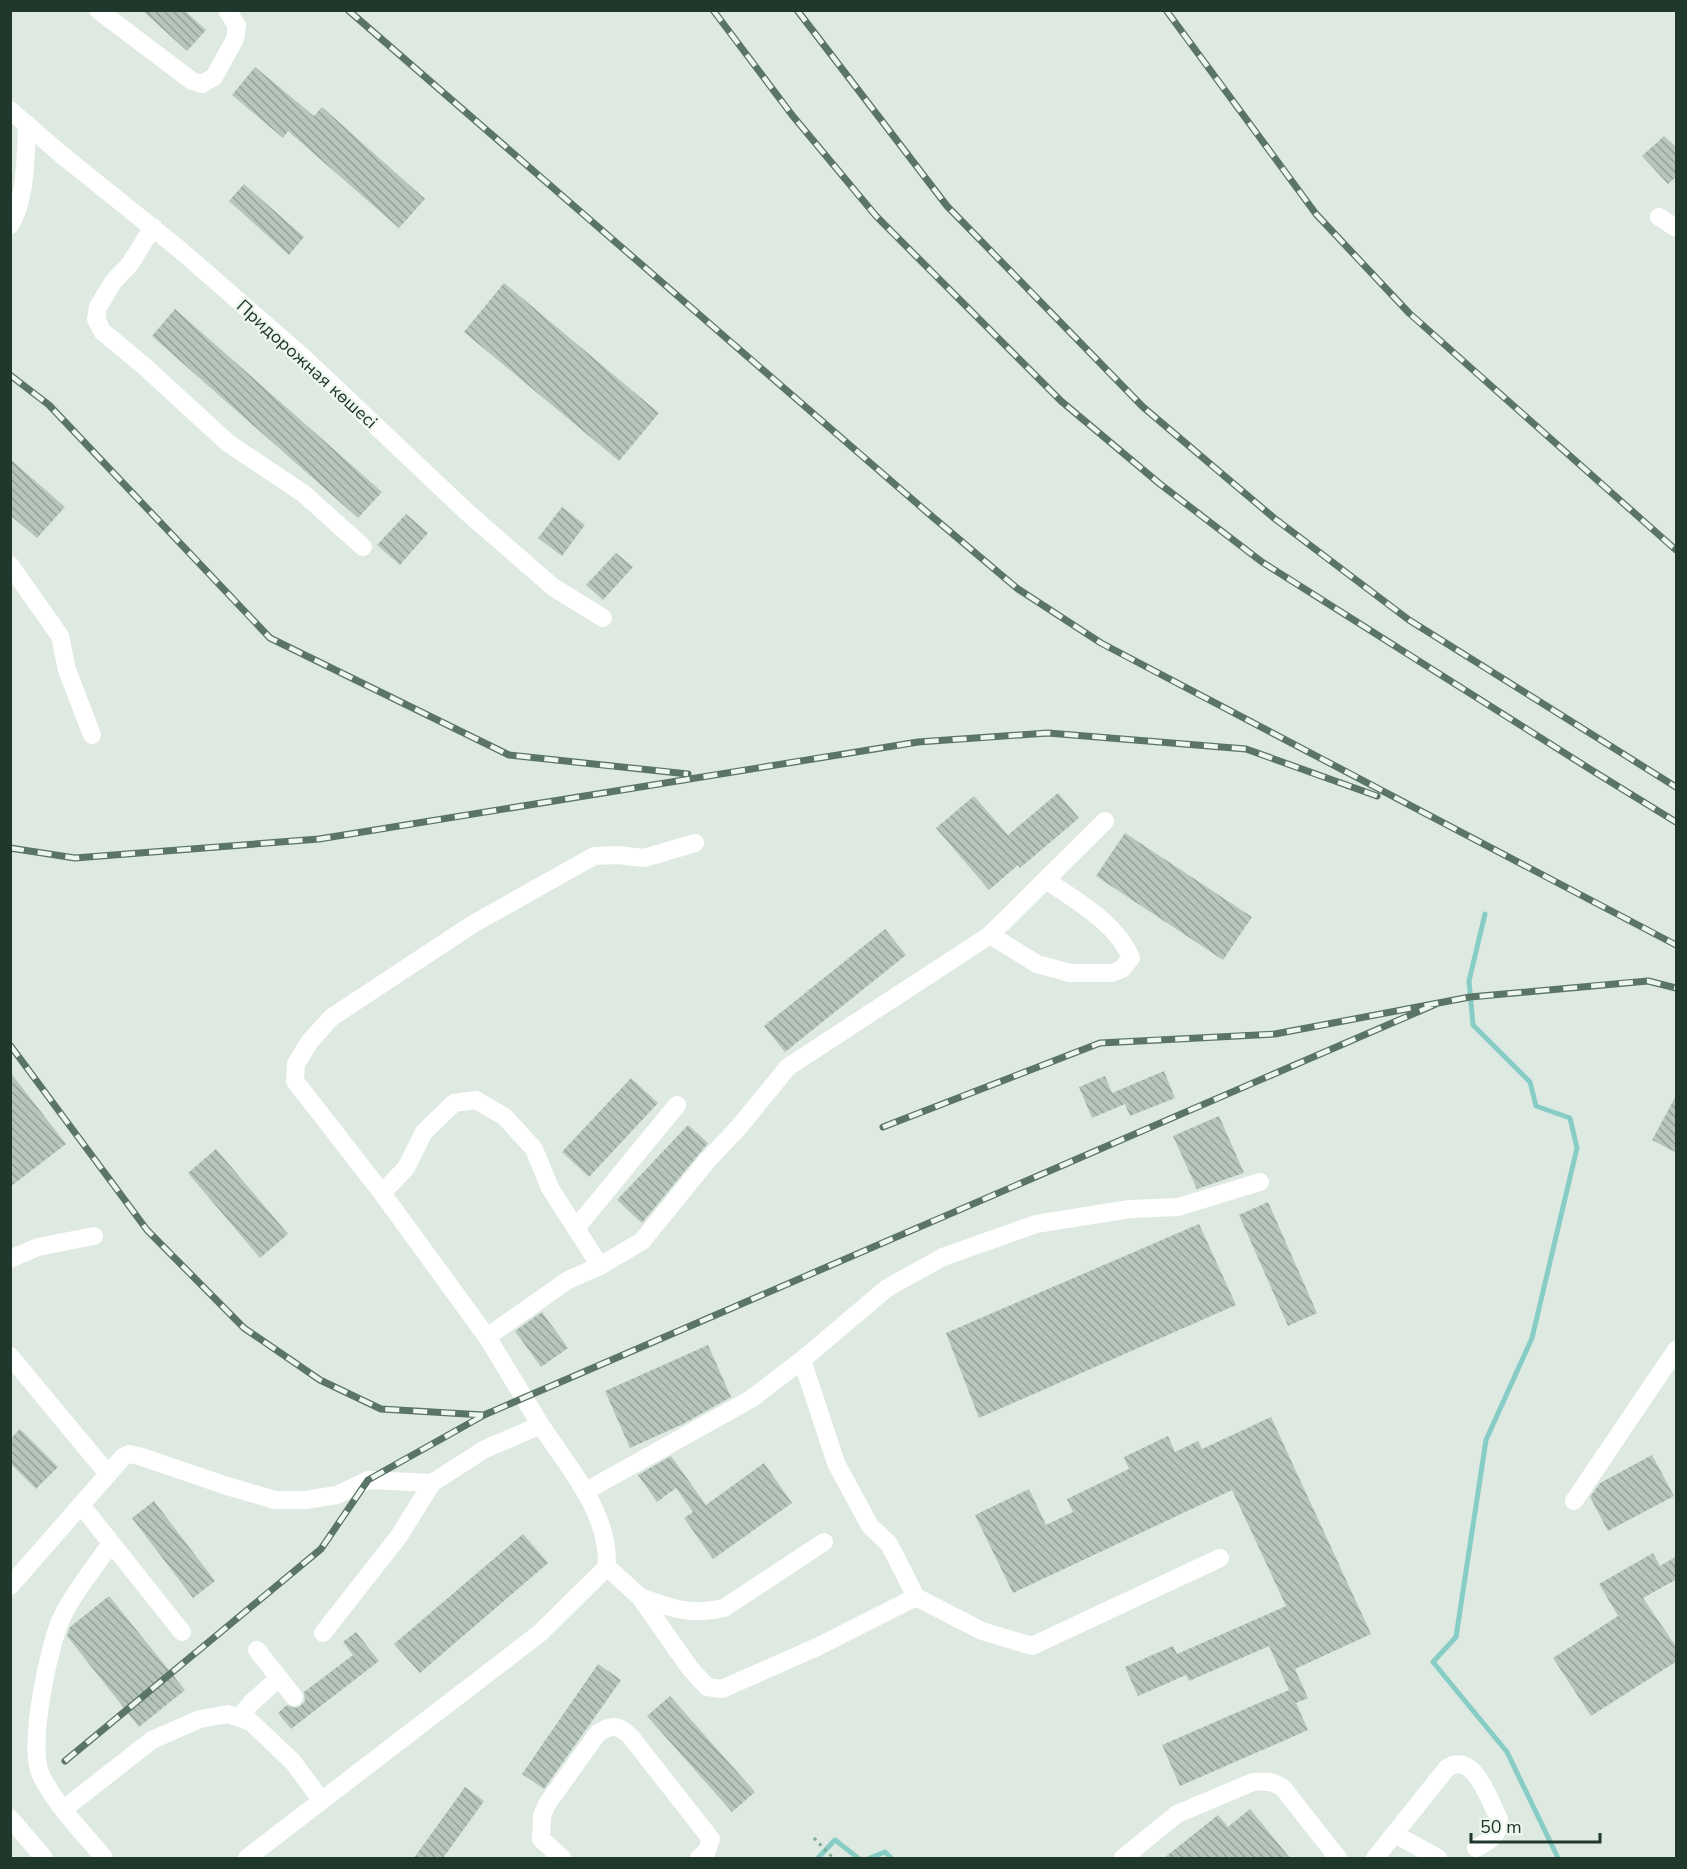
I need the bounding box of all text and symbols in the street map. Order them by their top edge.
street label: Придорожная көшесі [231,294,383,434]
scale bar [1471,1806,1600,1844]
text: 50 m [1480,1815,1522,1839]

